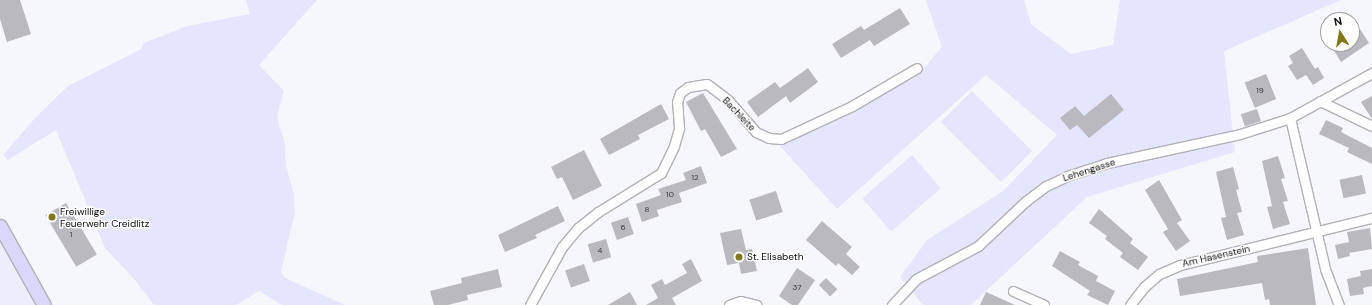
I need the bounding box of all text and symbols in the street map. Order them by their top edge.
north arrow [1320,12,1360,52]
text: N [1333,14,1343,29]
house number: 19 [1256,86,1264,96]
street label: Bachleite [720,94,758,134]
street label: Lehengasse [1061,156,1117,184]
house number: 12 [691,173,699,183]
house number: 10 [666,190,674,200]
place label: Freiwillige Feuerwehr Creidlitz [60,205,149,228]
house number: 8 [645,205,649,215]
marker: Freiwillige Feuerwehr Creidlitz [47,212,57,222]
house number: 6 [620,223,626,233]
house number: 1 [70,230,72,240]
street label: Am Hasenstein [1181,242,1251,270]
house number: 4 [598,246,602,256]
place label: St. Elisabeth [747,251,804,263]
marker: St. Elisabeth [734,252,744,262]
house number: 37 [793,283,801,293]

